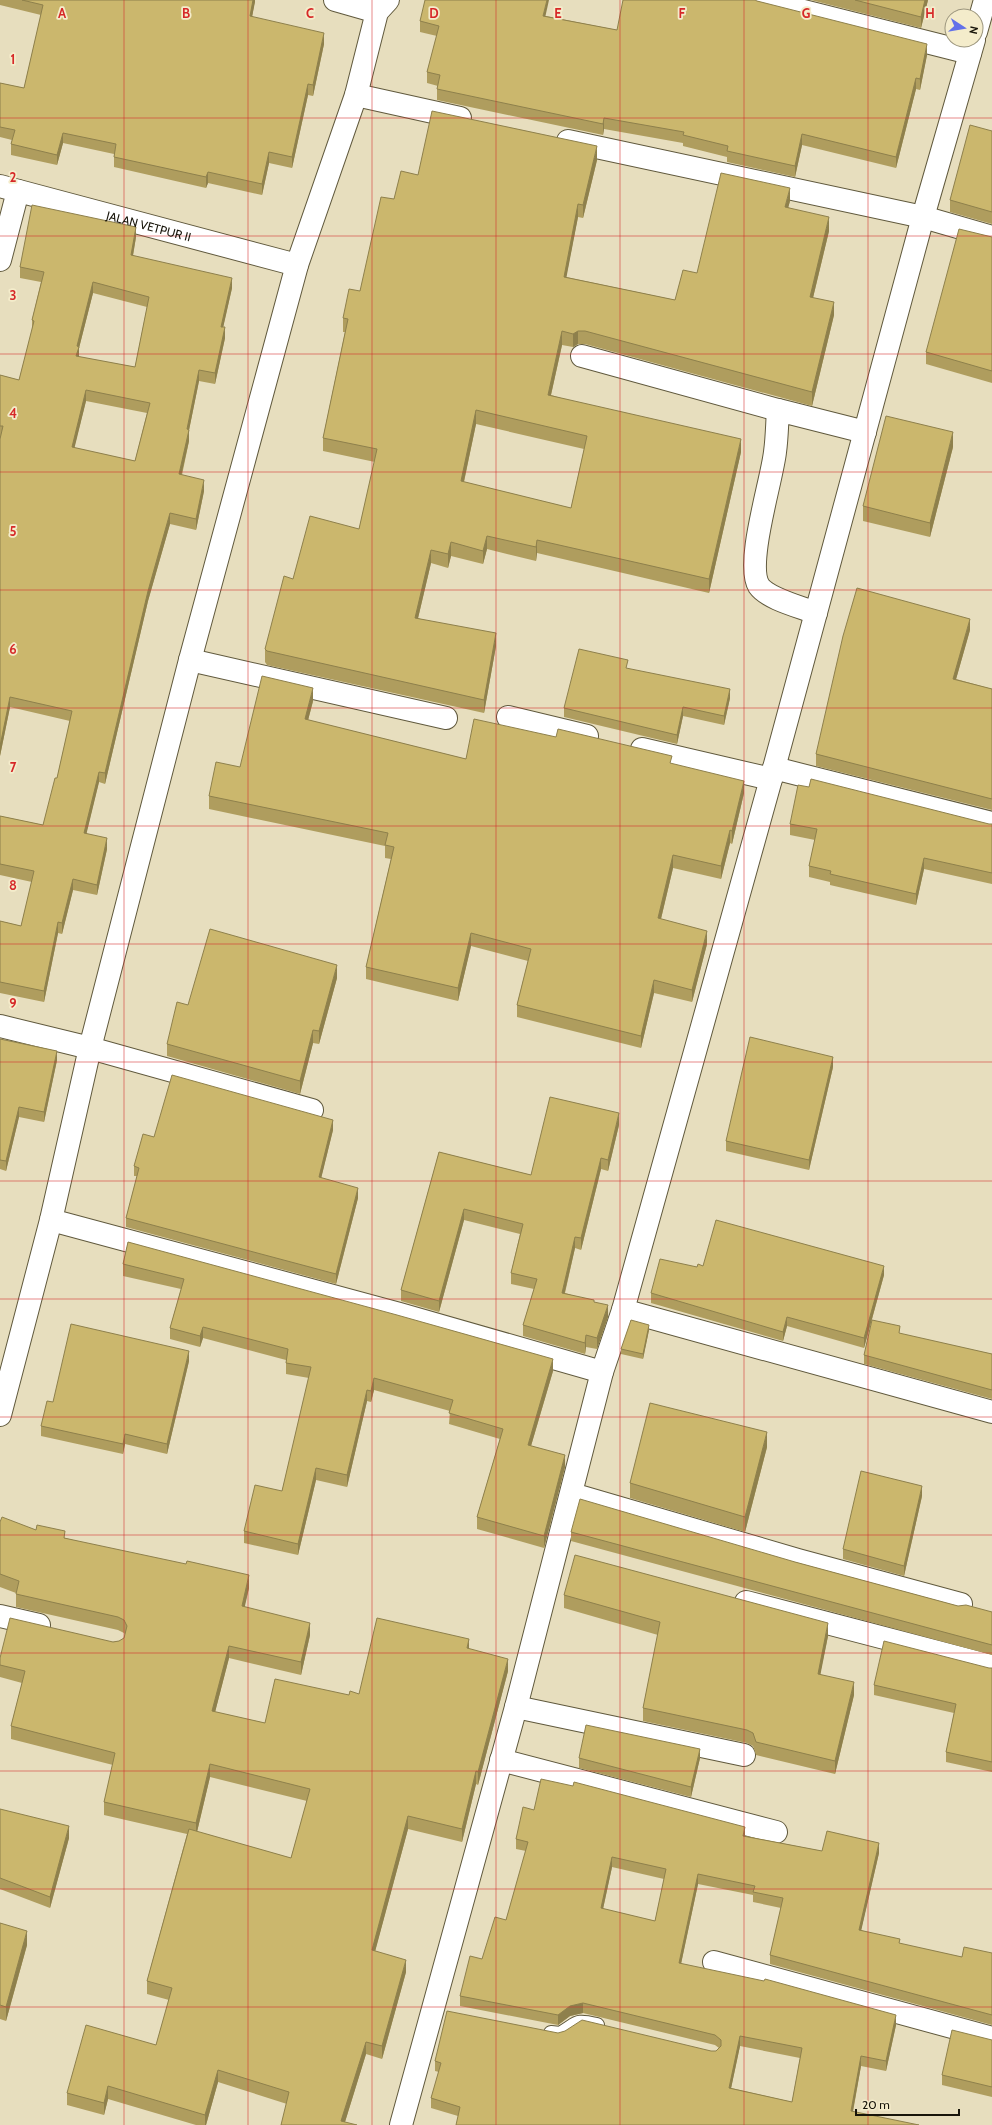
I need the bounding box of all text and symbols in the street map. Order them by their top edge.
text: A [58,5,67,21]
text: B [182,5,190,21]
text: C [306,5,314,21]
text: D [429,5,439,21]
text: E [554,5,562,21]
text: F [679,5,686,21]
text: G [802,5,811,21]
text: H [925,5,935,21]
north arrow [944,8,984,48]
text: N [966,25,981,35]
text: 1 [11,51,15,67]
text: 2 [10,169,17,185]
street label: JALAN VETPUR II [104,207,193,244]
text: 3 [9,287,17,303]
text: 4 [9,405,17,421]
text: 5 [10,523,17,539]
text: 6 [9,641,17,657]
text: 7 [10,759,17,775]
text: 8 [9,877,17,893]
text: 9 [9,995,17,1011]
scale bar [856,2091,959,2117]
text: 20 m [862,2097,890,2112]

